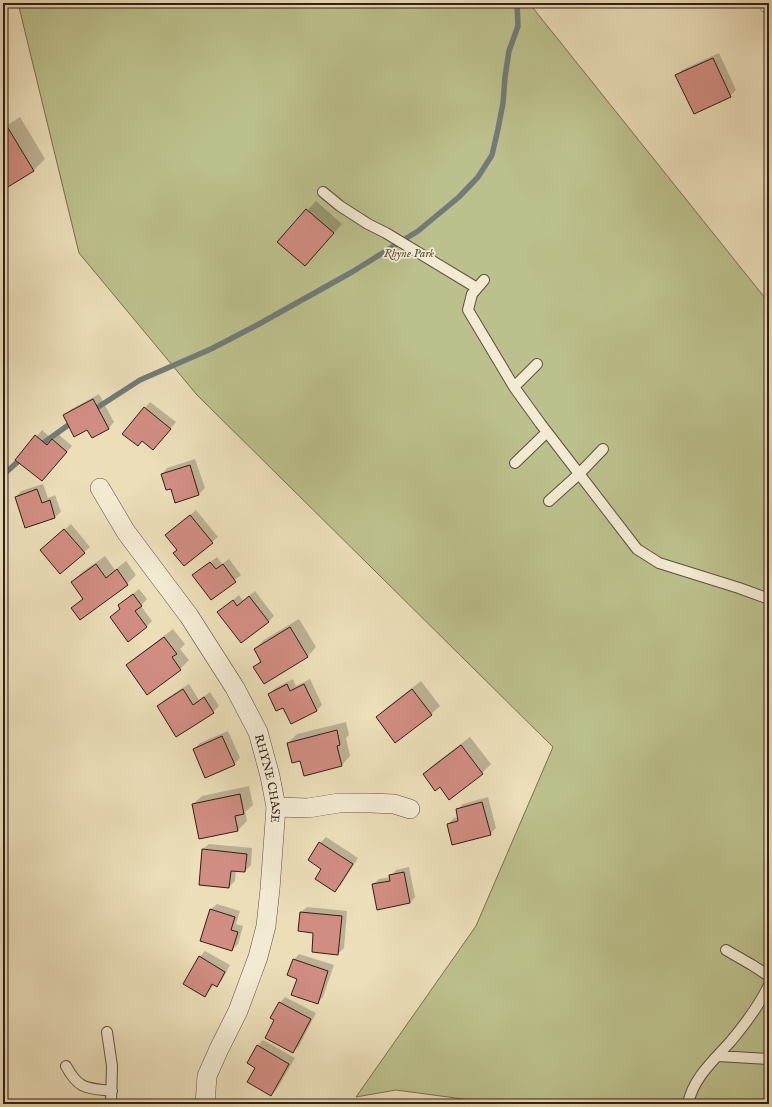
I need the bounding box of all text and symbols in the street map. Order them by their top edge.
park label: Rhyne Park [384,246,434,261]
street label: RHYNE CHASE [251,732,284,823]

